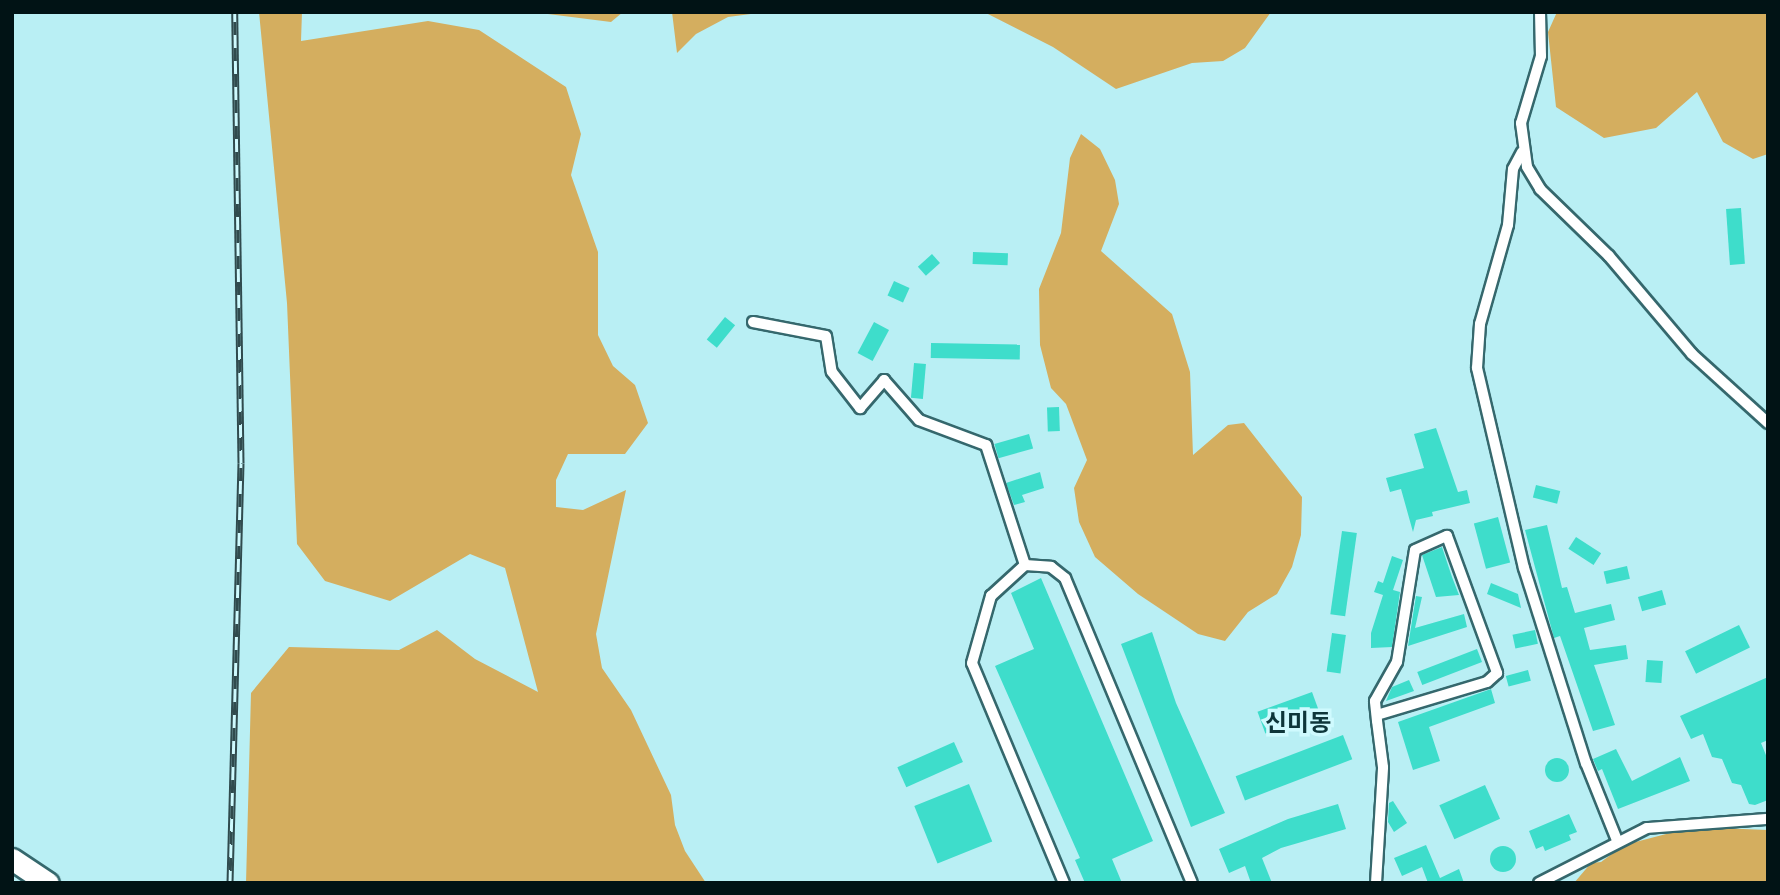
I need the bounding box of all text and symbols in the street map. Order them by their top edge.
district label: 신미동 [1265,710,1331,738]

